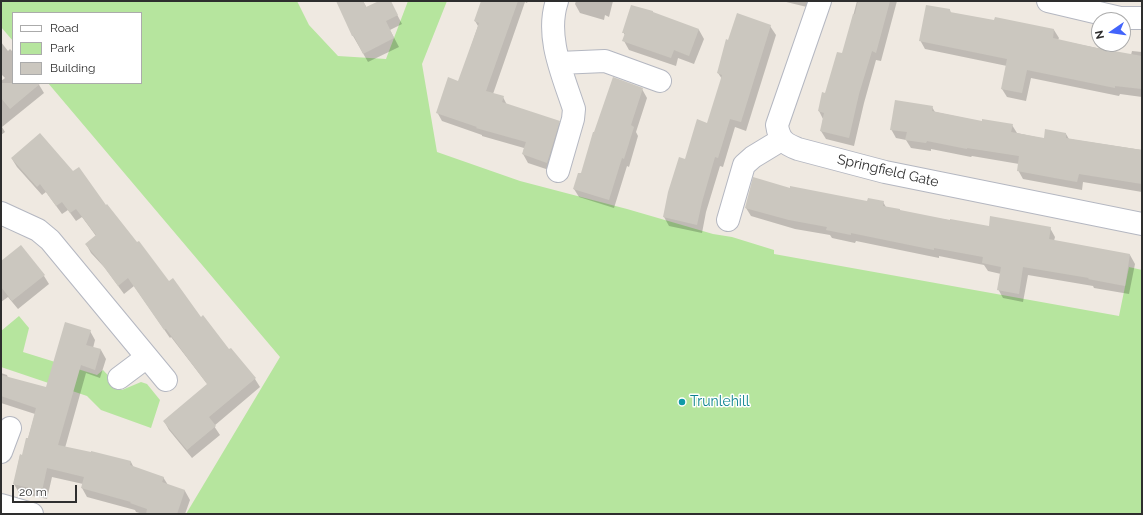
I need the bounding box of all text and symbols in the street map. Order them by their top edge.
legend [12,12,142,84]
north arrow [1091,12,1131,52]
text: Road [50,21,79,35]
text: N [1093,29,1107,40]
text: Park [50,41,75,55]
text: Building [50,61,96,75]
street label: Springfield Gate [836,151,940,191]
place label: Trunlehill [690,394,750,410]
marker: Trunlehill [677,397,687,407]
scale bar [14,477,79,503]
text: 20 m [19,485,47,499]

